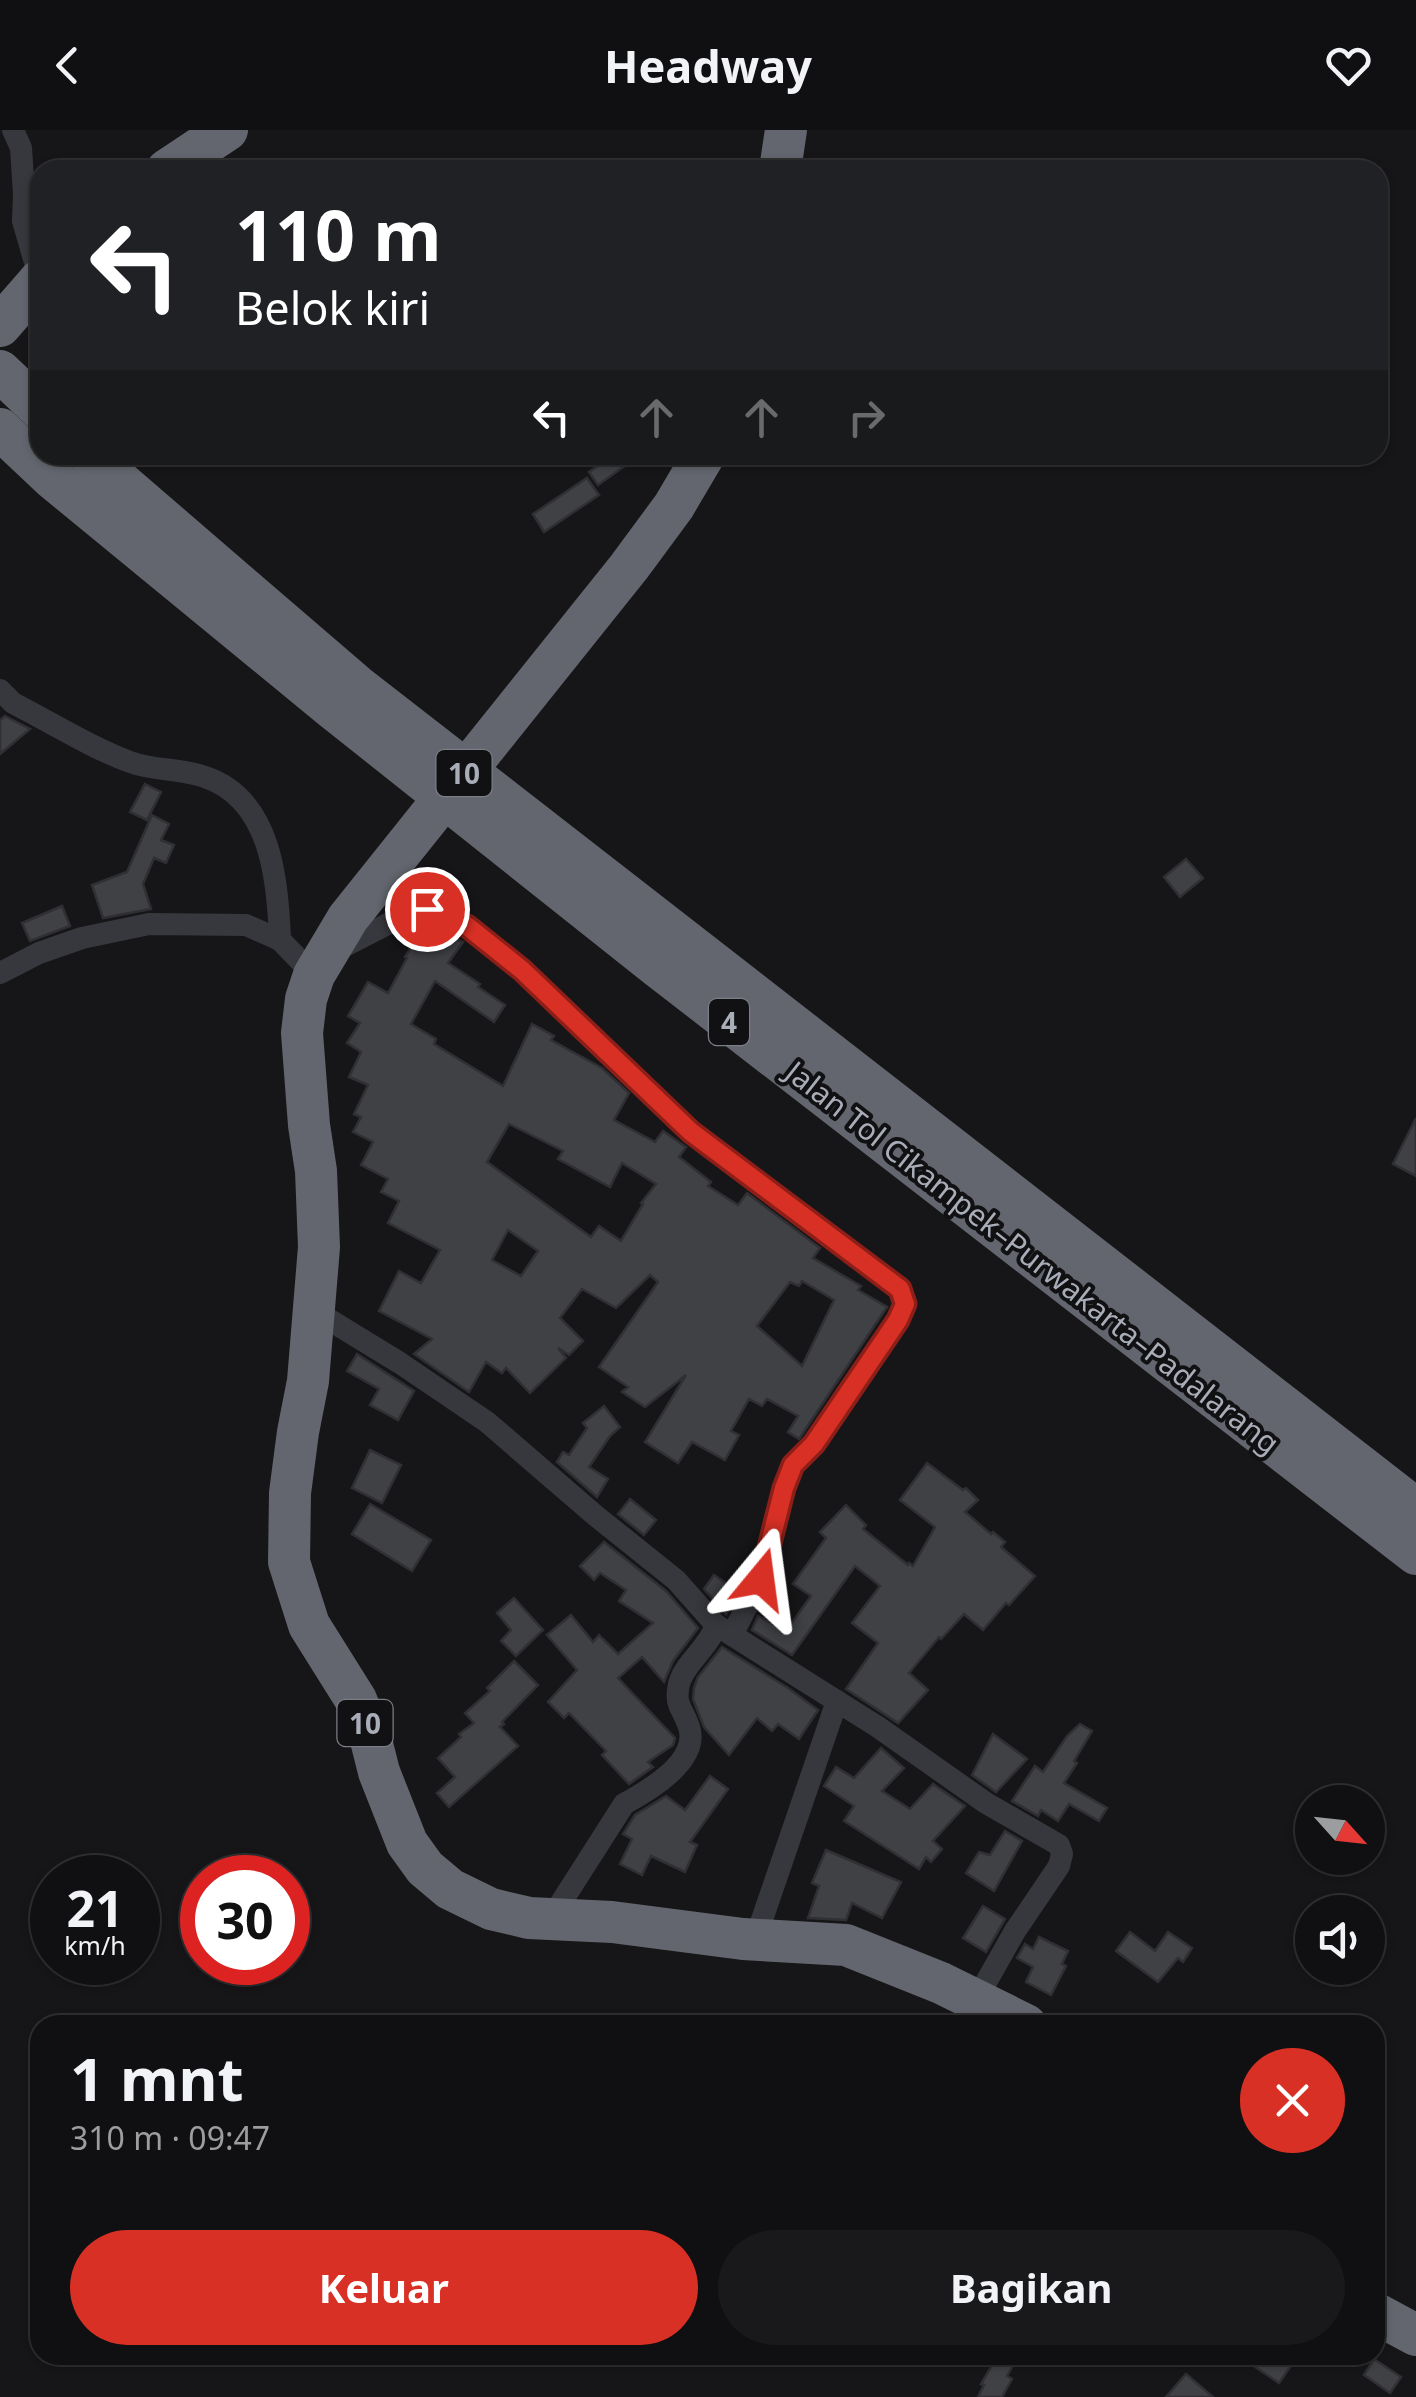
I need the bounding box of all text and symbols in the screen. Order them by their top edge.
text: Headway [604,35,812,96]
icon: back [40,38,95,93]
icon: heart [1321,38,1376,93]
text: 110 m [235,186,442,282]
icon: left [70,200,200,330]
text: Belok kiri [235,277,430,338]
icon: left [524,390,579,445]
icon: ahead [629,390,684,445]
icon: ahead [734,390,789,445]
icon: right [839,390,894,445]
road number: 10 [436,750,492,796]
pin [385,867,470,952]
icon: arrive [400,882,455,937]
road number: 4 [709,999,749,1045]
street label: Jalan Tol Cikampek–Purwakarta–Padalarang [775,1049,1288,1463]
position arrow [709,1527,813,1631]
road number: 10 [338,1700,392,1746]
north arrow [1295,1785,1385,1875]
map controls [1295,1785,1385,1985]
speed limit sign: 30 [180,1855,310,1985]
text: 21 [66,1874,124,1942]
button: sound [1295,1895,1385,1985]
text: km/h [64,1928,126,1962]
text: 1 mnt [70,2037,243,2119]
button: close [1240,2048,1345,2153]
text: 310 m · 09:47 [70,2116,270,2159]
button: Keluar [70,2230,698,2345]
button: Bagikan [718,2230,1345,2345]

